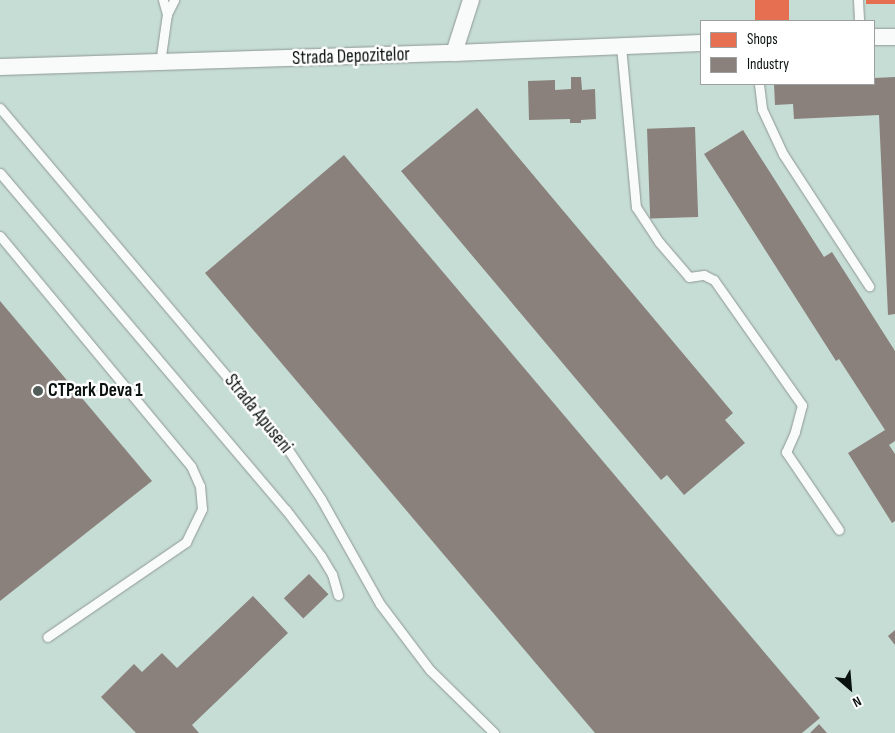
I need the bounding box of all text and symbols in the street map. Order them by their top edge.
legend [700,20,875,85]
text: Shops [747,30,778,49]
street label: Strada Depozitelor [292,44,410,70]
text: Industry [747,55,789,74]
street label: Strada Apuseni [219,370,297,458]
place label: CTPark Deva 1 [48,380,143,402]
marker: CTPark Deva 1 [32,385,44,397]
north arrow [825,663,875,713]
text: N [850,693,864,711]

